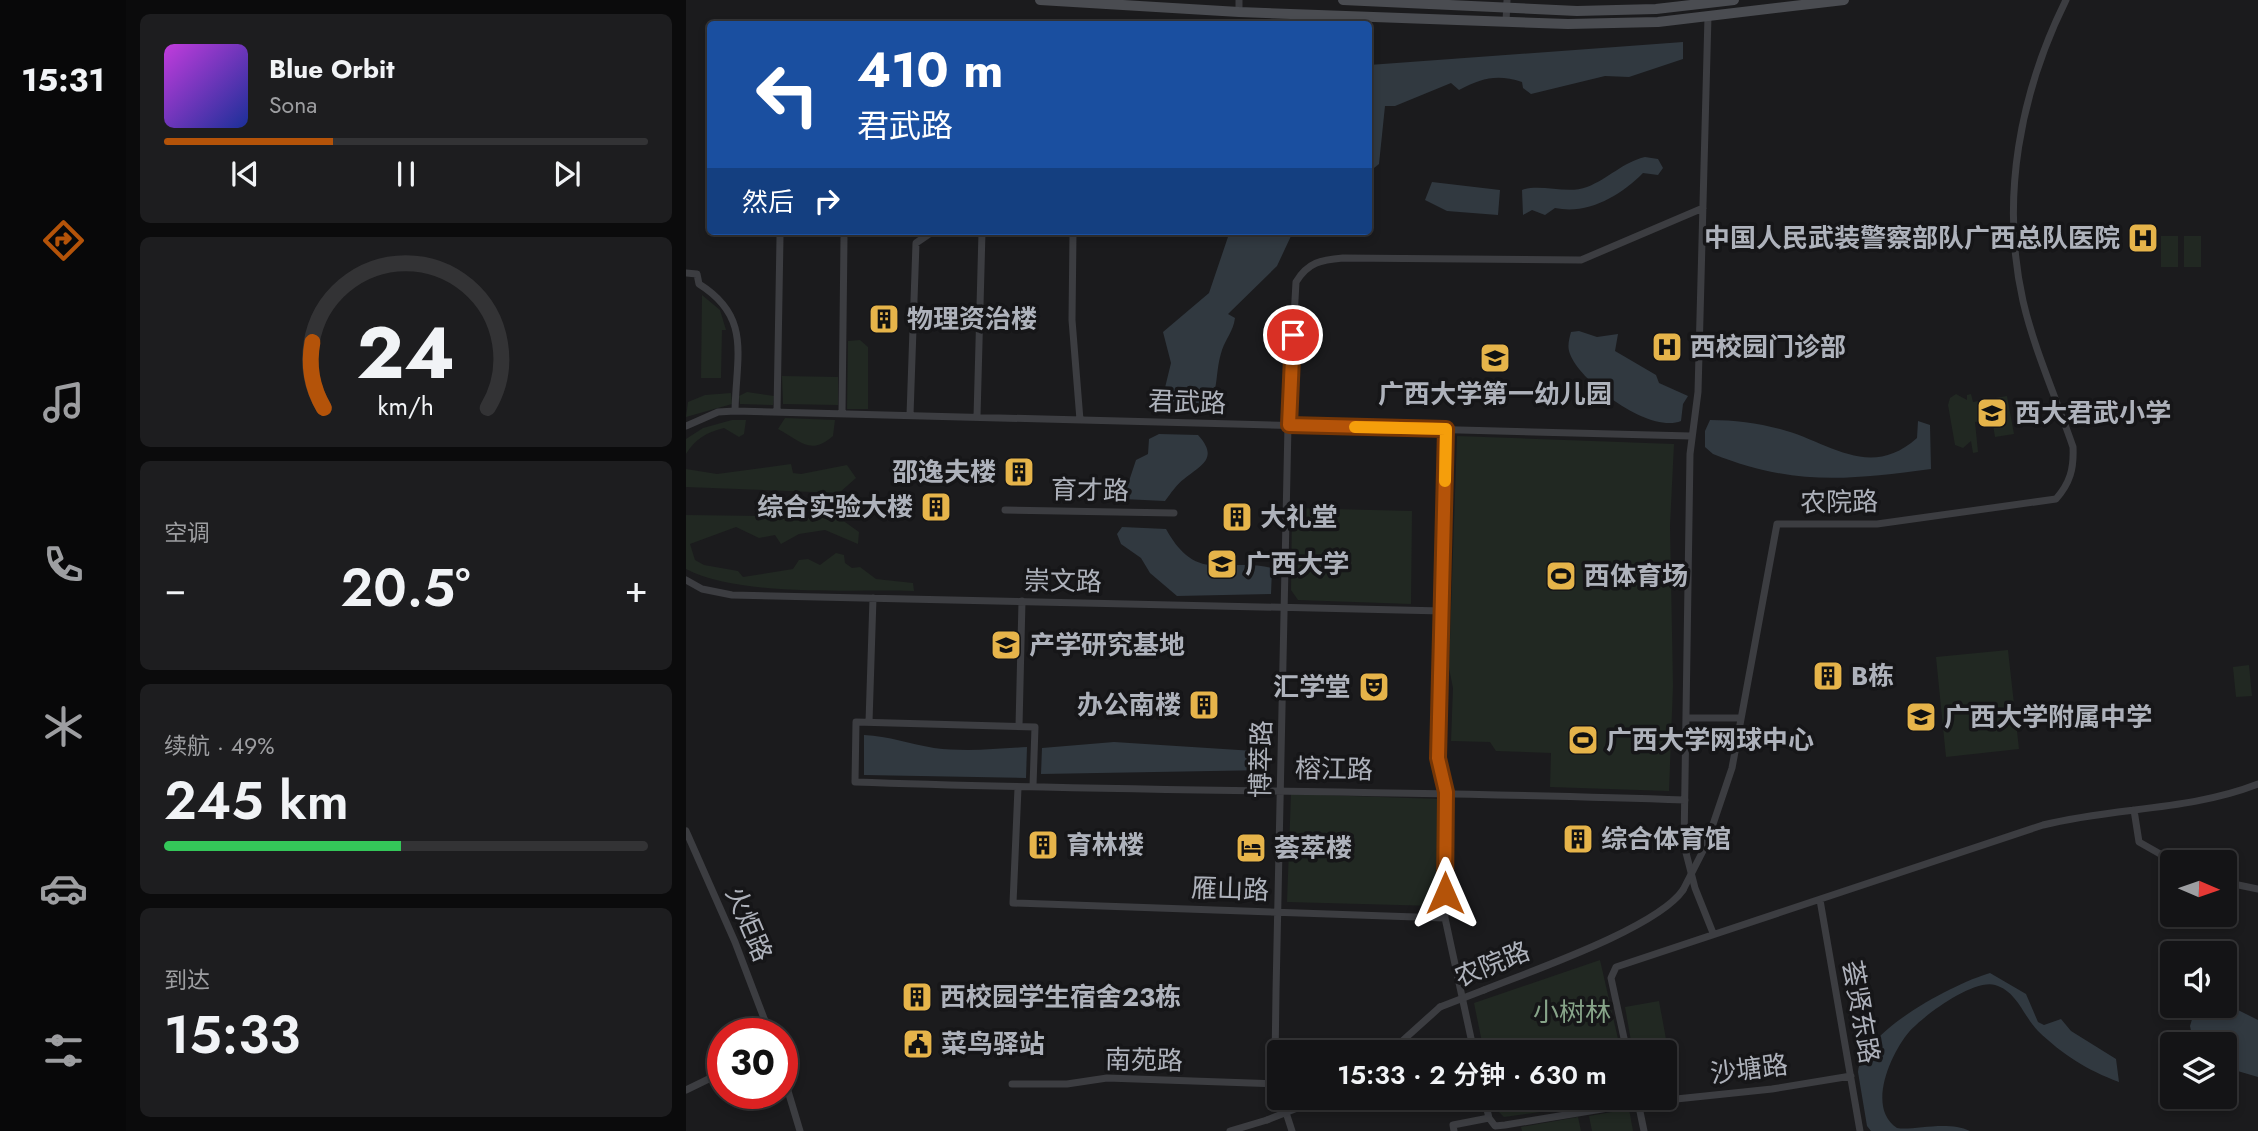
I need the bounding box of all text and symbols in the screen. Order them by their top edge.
text: 410 m [857,35,1003,105]
icon: left [742,49,833,140]
text: Blue Orbit [269,50,394,88]
text: 15:31 [21,57,105,103]
text: Sona [269,88,317,122]
text: 君武路 [857,103,953,149]
icon: previous [226,155,264,193]
icon: pause [387,155,425,193]
icon: next [548,155,586,193]
icon: right [808,182,846,220]
text: 然后 [742,183,794,221]
icon: directions [39,216,88,265]
place label: 中国人民武装警察部队广西总队医院 [1704,219,2120,257]
hospital icon: 中国人民武装警察部队广西总队医院 [2126,221,2160,255]
place label: 物理资治楼 [907,300,1037,338]
text: 24 [357,301,455,406]
building icon: 物理资治楼 [867,302,901,336]
pin [1263,305,1323,365]
icon: arrive [1274,316,1312,354]
place label: 西校园门诊部 [1690,328,1846,366]
hospital icon: 西校园门诊部 [1650,330,1684,364]
school or university icon: 广西大学第一幼儿园 [1478,341,1512,375]
place label: 广西大学第一幼儿园 [1378,375,1612,413]
icon: music [39,378,88,427]
street label: 君武路 [1147,382,1227,422]
text: km/h [378,388,434,424]
place label: 西大君武小学 [2015,394,2171,432]
school or university icon: 西大君武小学 [1975,396,2009,430]
place label: 邵逸夫楼 [892,453,996,491]
building icon: 邵逸夫楼 [1002,455,1036,489]
street label: 育才路 [1051,470,1129,510]
street label: 农院路 [1800,482,1878,522]
place label: 综合实验大楼 [757,488,913,526]
building icon: 综合实验大楼 [919,490,953,524]
place label: 大礼堂 [1260,498,1338,536]
building icon: 大礼堂 [1220,500,1254,534]
text: 空调 [164,516,210,550]
icon: phone [39,540,88,589]
place label: 广西大学 [1245,545,1349,583]
school or university icon: 广西大学 [1205,547,1239,581]
text: 20.5° [341,550,470,626]
place label: 西体育场 [1584,557,1688,595]
sports icon: 西体育场 [1544,559,1578,593]
text: − [164,561,186,616]
text: + [625,561,648,616]
street label: 崇文路 [1024,561,1102,601]
place label: 产学研究基地 [1029,626,1185,664]
school or university icon: 产学研究基地 [989,628,1023,662]
place label: B栋 [1851,657,1894,695]
building icon: B栋 [1811,659,1845,693]
place label: 汇学堂 [1273,668,1351,706]
theatre icon: 汇学堂 [1357,670,1391,704]
place label: 办公南楼 [1077,686,1181,724]
building icon: 办公南楼 [1187,688,1221,722]
place label: 广西大学附属中学 [1944,698,2152,736]
school or university icon: 广西大学附属中学 [1904,700,1938,734]
icon: climate [39,702,88,751]
street label: 博萃路 [1241,720,1281,798]
place label: 广西大学网球中心 [1606,721,1814,759]
sports icon: 广西大学网球中心 [1566,723,1600,757]
text: 续航 · 49% [164,729,275,763]
street label: 榕江路 [1295,749,1373,789]
text: 245 km [164,763,349,839]
place label: 综合体育馆 [1601,820,1731,858]
building icon: 综合体育馆 [1561,822,1595,856]
place label: 育林楼 [1066,826,1144,864]
building icon: 育林楼 [1026,828,1060,862]
place label: 荟萃楼 [1274,829,1352,867]
hotel icon: 荟萃楼 [1234,831,1268,865]
north arrow [2160,850,2236,928]
map controls [2160,850,2237,1109]
position arrow [1408,856,1482,930]
icon: car [39,864,88,913]
street label: 雁山路 [1190,869,1270,909]
street label: 火炬路 [716,881,782,967]
street label: 农院路 [1449,932,1535,996]
button: sound [2160,941,2237,1018]
street label: 荟贤东路 [1833,957,1889,1067]
text: 到达 [164,963,210,997]
place label: 西校园学生宿舍23栋 [940,978,1181,1016]
building icon: 西校园学生宿舍23栋 [900,980,934,1014]
park label: 小树林 [1533,993,1611,1031]
text: 15:33 [164,997,300,1073]
speed limit sign: 30 [707,1018,798,1109]
place label: 菜鸟驿站 [941,1025,1045,1063]
icon: filters [39,1026,88,1075]
public building icon: 菜鸟驿站 [901,1027,935,1061]
button: layers [2160,1032,2237,1109]
street label: 南苑路 [1105,1040,1183,1080]
street label: 沙塘路 [1708,1045,1790,1093]
text: 15:33 · 2 分钟 · 630 m [1337,1056,1607,1094]

